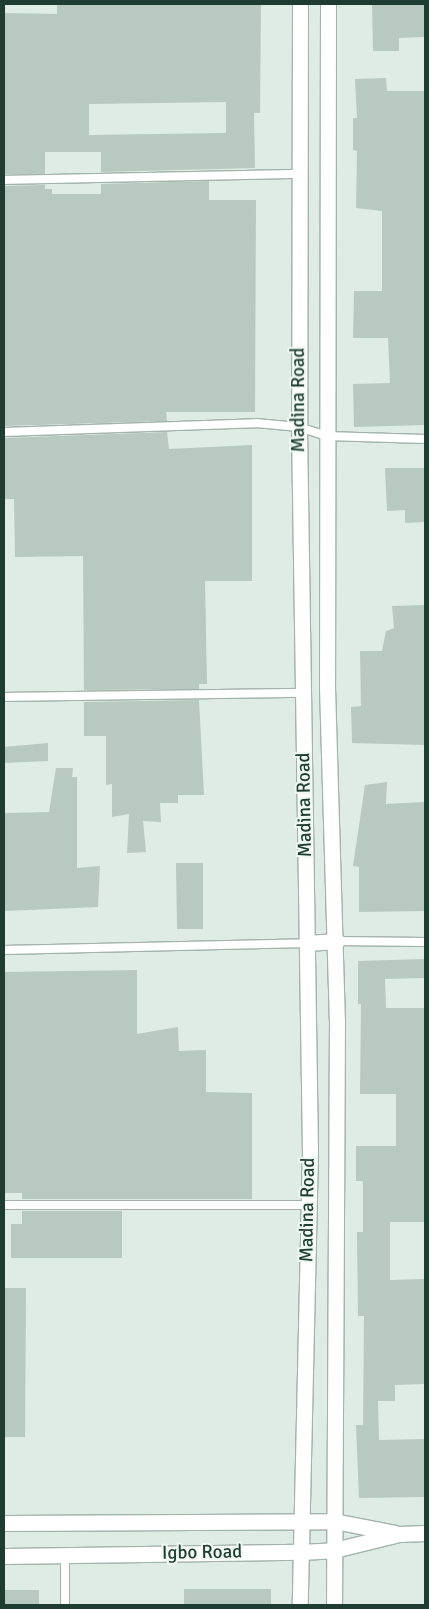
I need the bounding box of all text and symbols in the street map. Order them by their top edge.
street label: Madina Road [288,348,310,452]
street label: Madina Road [293,752,317,858]
street label: Madina Road [296,1157,320,1263]
street label: Igbo Road [162,1541,242,1565]

